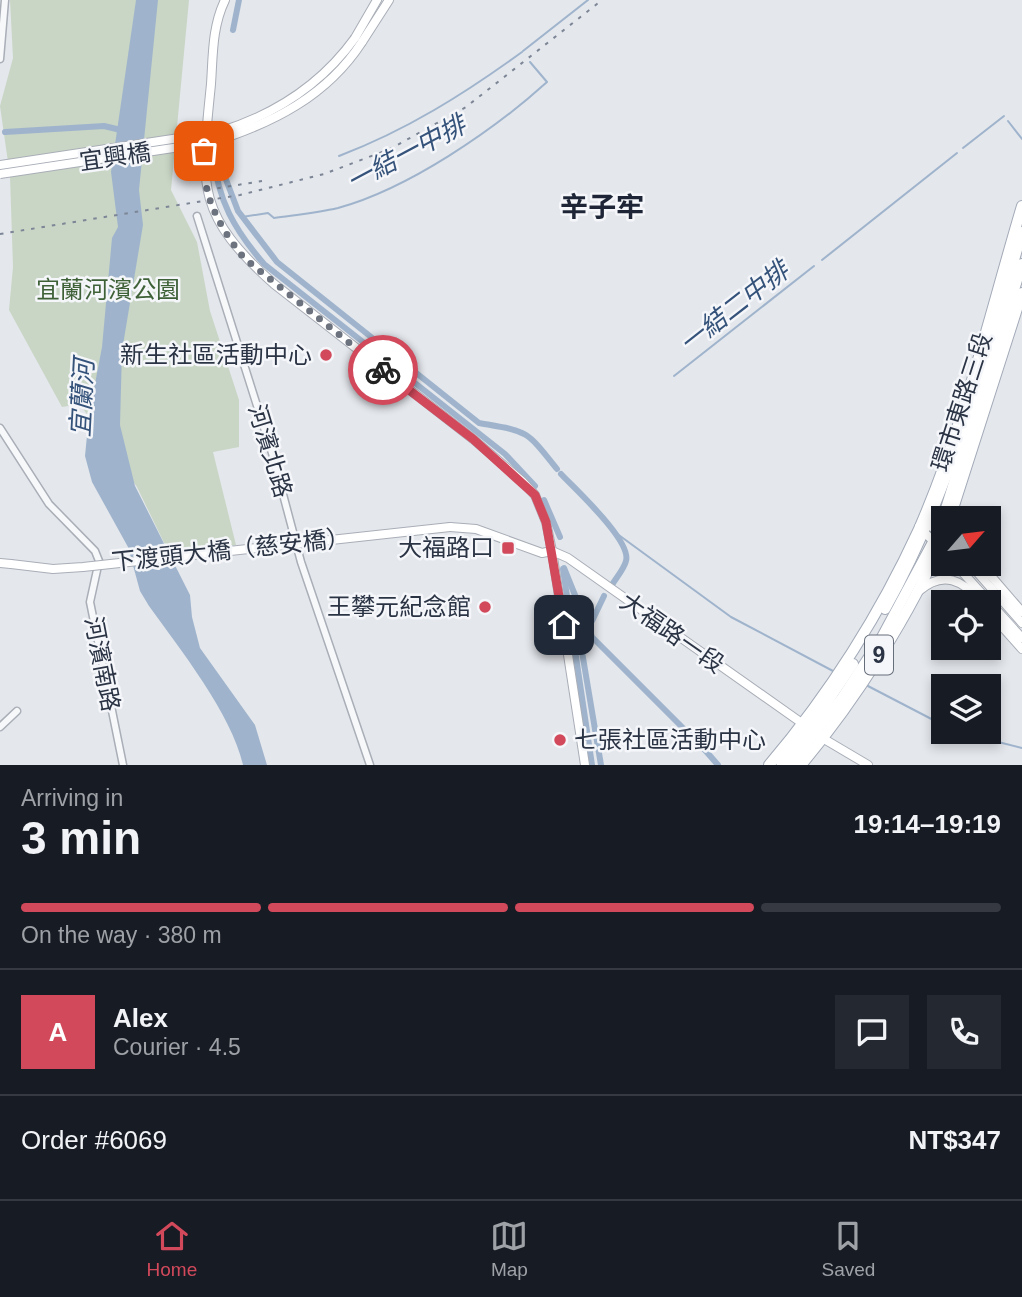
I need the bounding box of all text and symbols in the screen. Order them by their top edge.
water label: 一結一中排 [342,108,473,197]
pin [174,121,234,181]
icon: bag [185,132,223,170]
street label: 宜興橋 [77,138,152,175]
district label: 辛子牢 [560,192,644,223]
water label: 一結二中排 [674,253,797,359]
park label: 宜蘭河濱公園 [36,276,180,303]
street label: 環市東路三段 [926,329,997,474]
courier [348,335,418,405]
place label: 新生社區活動中心 [120,341,312,368]
marker: 新生社區活動中心 [318,347,334,363]
icon: bike [364,351,402,389]
water label: 宜蘭河 [65,353,99,438]
street label: 河濱北路 [244,401,297,501]
north arrow [931,506,1001,576]
map controls [931,506,1001,744]
street label: 下渡頭大橋（慈安橋） [110,524,352,575]
place label: 大福路口 [398,534,494,561]
marker: 大福路口 [500,540,516,556]
street label: 大福路一段 [615,587,729,678]
button: locate [931,590,1001,660]
place label: 王攀元紀念館 [327,593,471,620]
pin [534,595,594,655]
marker: 王攀元紀念館 [477,599,493,615]
icon: home [545,606,583,644]
street label: 河濱南路 [80,614,125,714]
road number: 9 [865,636,893,674]
button: layers [931,674,1001,744]
place label: 七張社區活動中心 [574,726,766,753]
marker: 七張社區活動中心 [552,732,568,748]
text: Arriving in [21,785,123,811]
text: 19:14–19:19 [854,809,1001,839]
text: 3 min [21,812,141,864]
text: On the way · 380 m [21,922,222,948]
button: chat [835,995,909,1069]
button: phone [927,995,1001,1069]
text: Alex [113,1003,168,1033]
text: A [49,1017,67,1047]
text: Courier · 4.5 [113,1034,241,1060]
text: Order #6069 [21,1125,167,1155]
text: NT$347 [909,1125,1001,1155]
tab: Home [147,1217,197,1281]
tab: Map [490,1217,528,1281]
tab: Saved [822,1217,875,1281]

